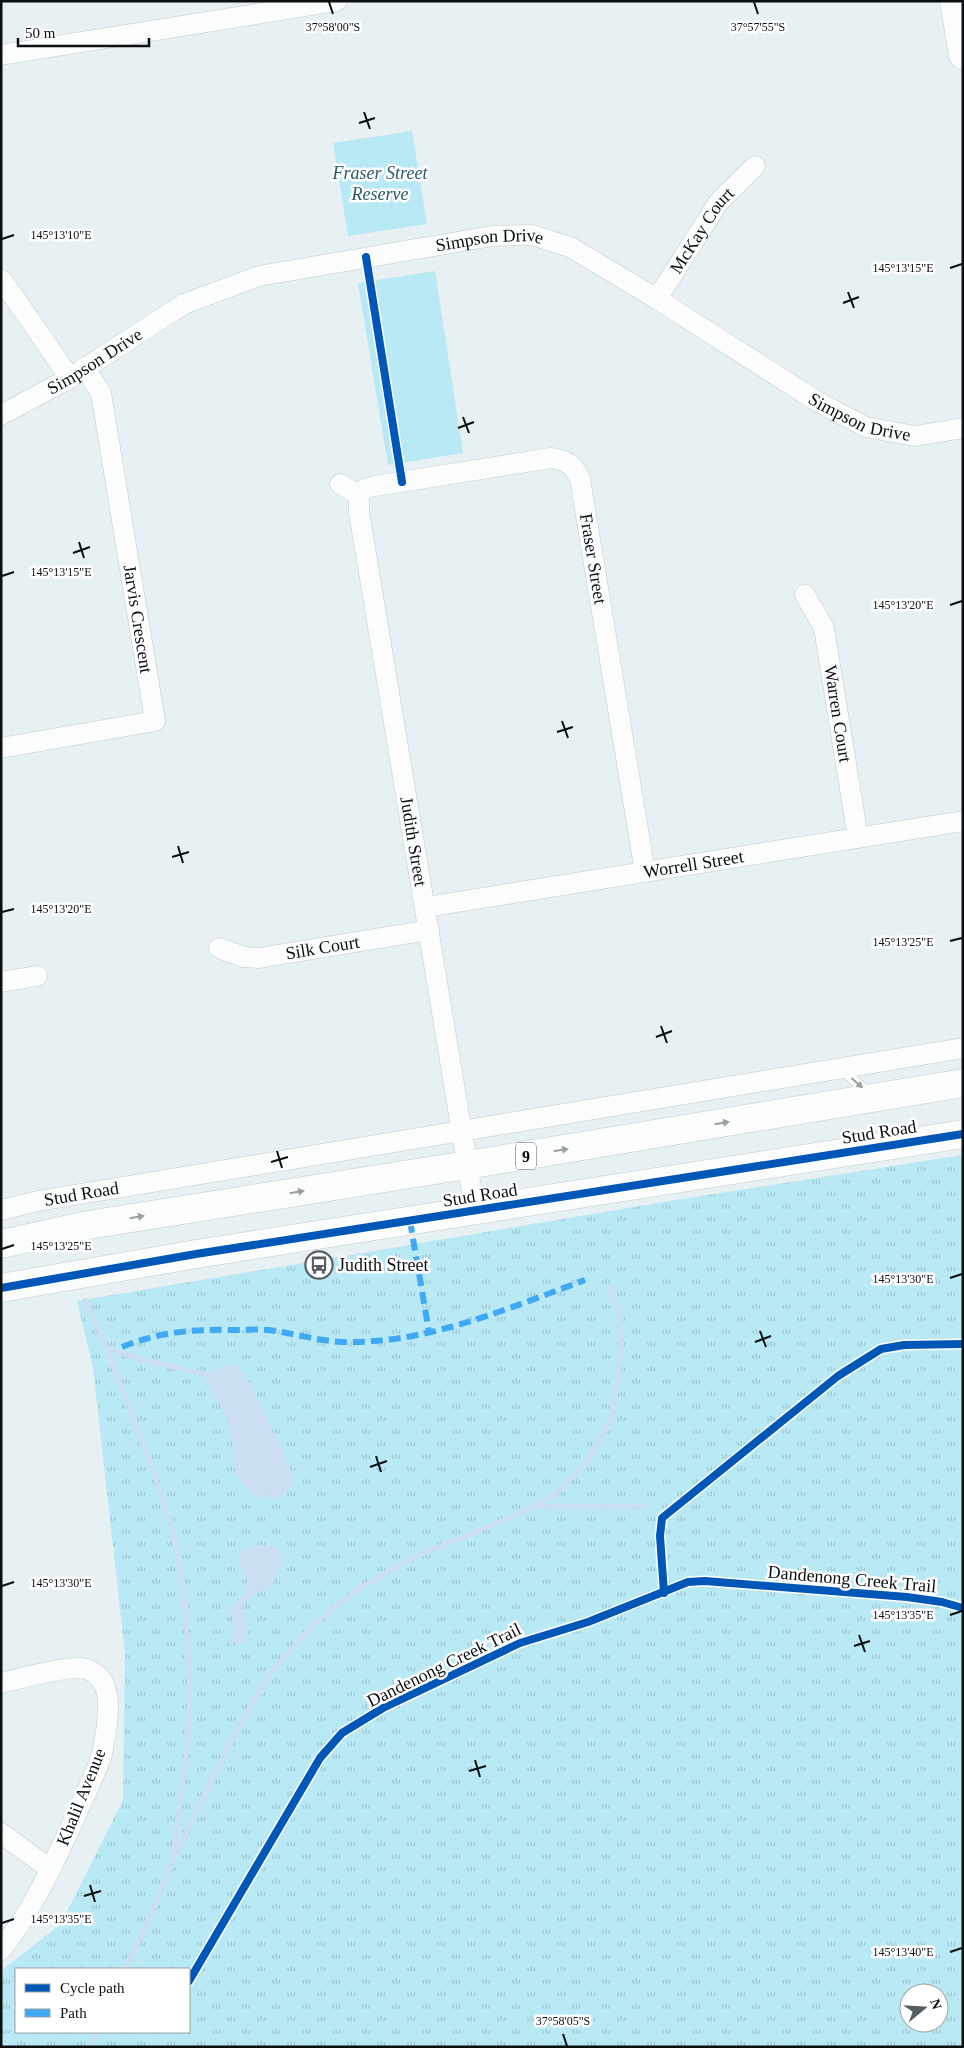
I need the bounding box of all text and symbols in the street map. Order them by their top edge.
scale bar [18,15,149,47]
text: 37°58'00"S [306,20,360,34]
text: 37°57'55"S [731,20,785,34]
text: 50 m [25,25,56,41]
park label: Fraser Street Reserve [332,163,428,204]
street label: McKay Court [666,183,738,277]
street label: Simpson Drive [434,225,546,255]
text: 145°13'10"E [30,228,92,242]
text: 145°13'15"E [872,261,934,275]
street label: Simpson Drive [44,324,146,398]
street label: Simpson Drive [805,389,912,445]
street label: Fraser Street [576,512,611,606]
street label: Jarvis Crescent [120,563,156,675]
text: 145°13'15"E [30,565,92,579]
text: 145°13'20"E [872,598,934,612]
street label: Warren Court [820,664,856,764]
street label: Judith Street [396,795,431,888]
street label: Worrell Street [642,846,745,882]
text: 145°13'20"E [30,902,92,916]
street label: Silk Court [284,932,361,963]
text: 145°13'25"E [872,935,934,949]
one-way arrow [851,1078,864,1089]
street label: Stud Road [840,1116,918,1148]
one-way arrow [714,1119,730,1127]
road number: 9 [516,1142,536,1170]
one-way arrow [554,1145,570,1153]
street label: Stud Road [42,1178,120,1210]
street label: Stud Road [441,1179,519,1211]
one-way arrow [290,1188,306,1196]
one-way arrow [129,1213,145,1221]
text: 145°13'25"E [30,1239,92,1253]
bus stop icon: Judith Street [304,1250,334,1280]
place label: Judith Street [338,1255,429,1275]
text: 145°13'30"E [872,1272,934,1286]
street label: Dandenong Creek Trail [767,1562,937,1596]
text: 145°13'30"E [30,1576,92,1590]
text: 145°13'35"E [872,1608,934,1622]
street label: Dandenong Creek Trail [364,1619,524,1711]
street label: Khalil Avenue [52,1745,110,1849]
text: 145°13'35"E [30,1912,92,1926]
text: 145°13'40"E [872,1945,934,1959]
legend [15,1968,190,2033]
text: Cycle path [60,1980,125,1996]
north arrow [899,1983,949,2033]
text: N [927,1997,945,2011]
text: Path [60,2005,87,2021]
text: 37°58'05"S [536,2014,590,2028]

